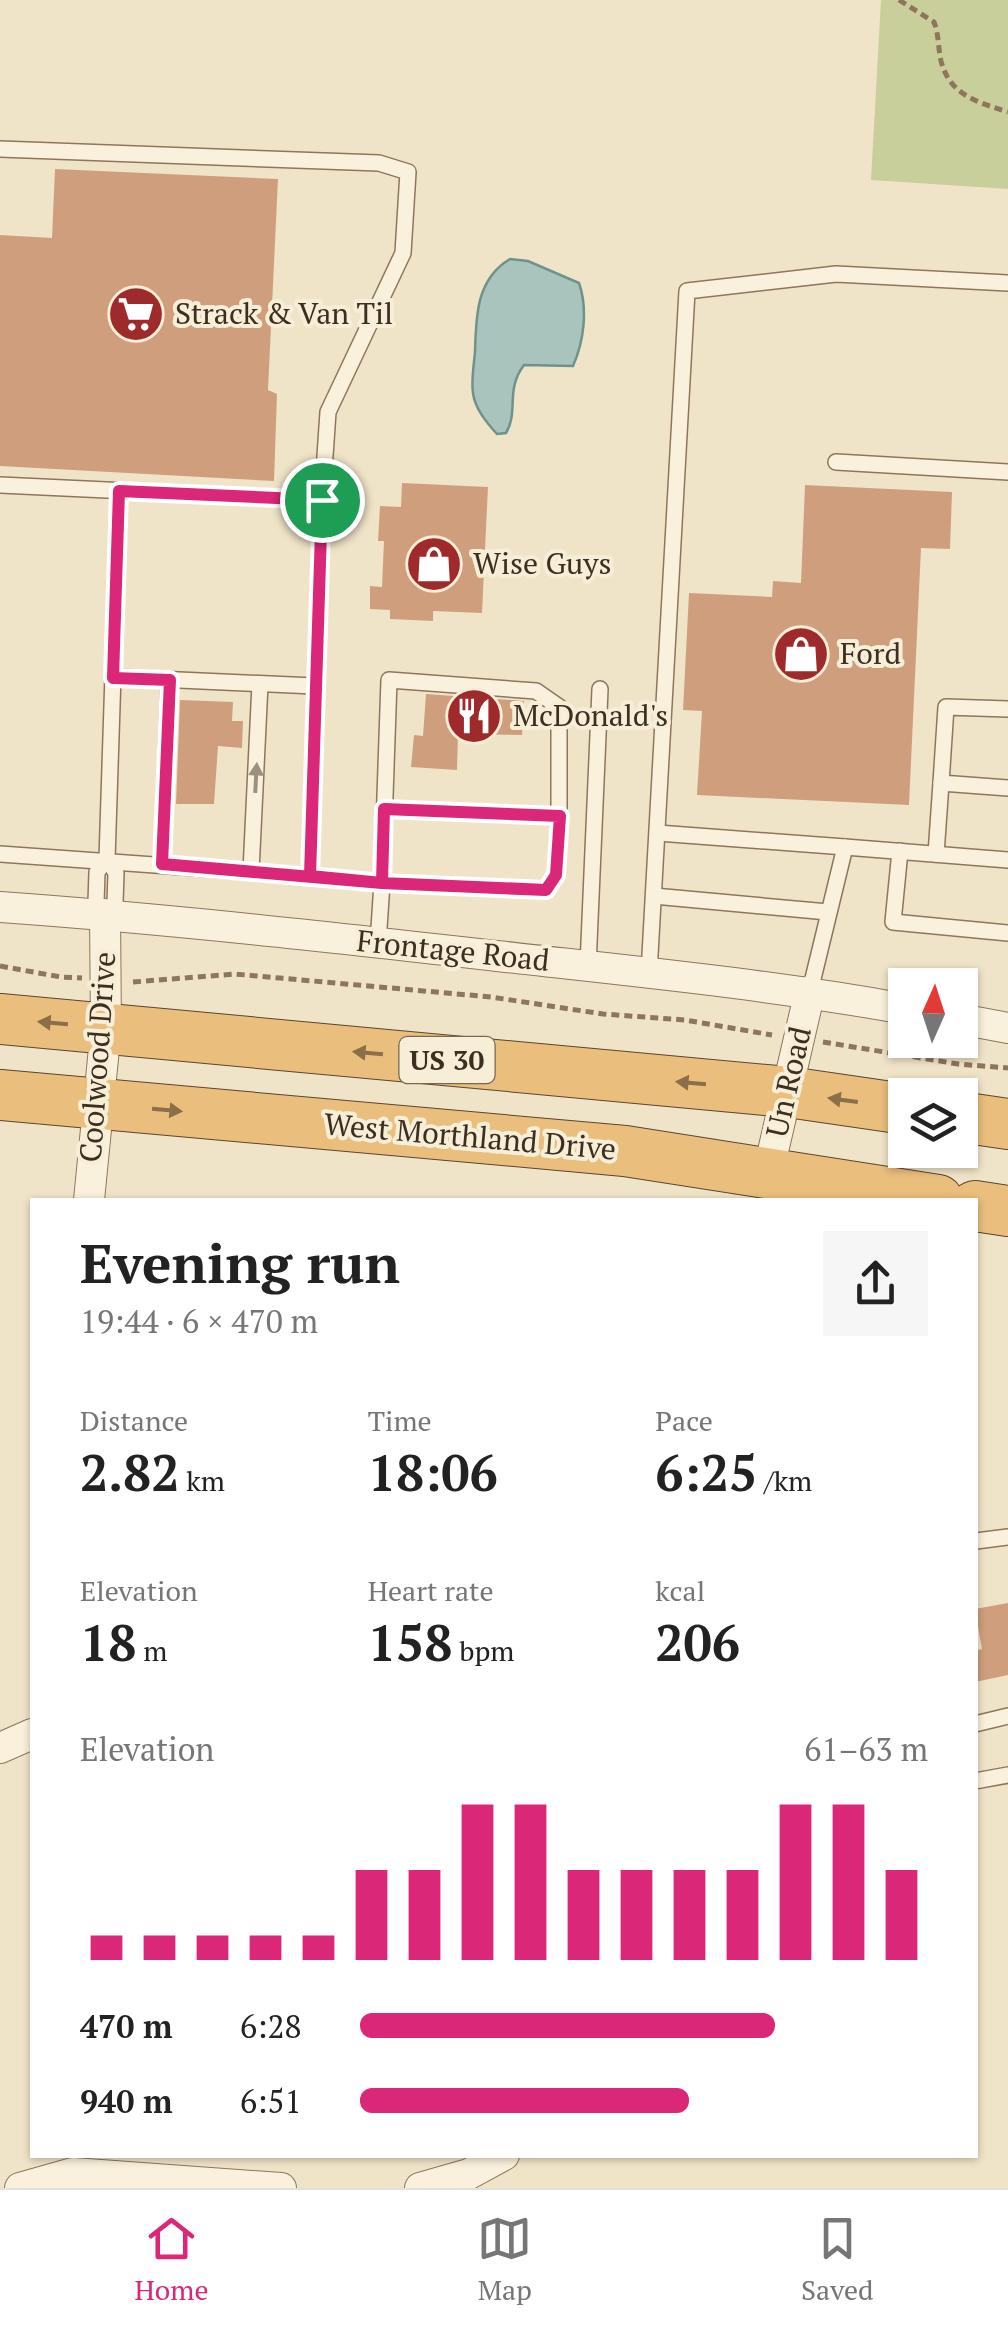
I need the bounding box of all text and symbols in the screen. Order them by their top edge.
supermarket icon: Strack & Van Til [106,284,166,344]
place label: Strack & Van Til [175,293,393,333]
pin [280,458,365,543]
icon: arrive [295,473,350,528]
shop icon: Wise Guys [404,534,464,594]
place label: Wise Guys [473,543,611,583]
shop icon: Ford [771,624,831,684]
place label: Ford [840,633,901,673]
restaurant icon: McDonald's [444,686,504,746]
place label: McDonald's [513,695,668,735]
one-way arrow [248,761,264,793]
street label: Frontage Road [355,920,551,980]
street label: Coolwood Drive [70,950,124,1164]
north arrow [888,968,978,1058]
map controls [888,968,978,1168]
one-way arrow [36,1015,68,1031]
street label: Un Road [756,1023,820,1141]
road number: US 30 [400,1037,494,1083]
one-way arrow [351,1044,383,1060]
one-way arrow [675,1075,707,1091]
button: layers [888,1078,978,1168]
one-way arrow [827,1092,858,1108]
one-way arrow [151,1102,183,1118]
street label: West Morthland Drive [322,1103,618,1169]
text: Evening run [80,1226,400,1299]
button: share [823,1231,928,1336]
text: 19:44 · 6 × 470 m [80,1300,318,1342]
text: Distance [80,1402,188,1439]
text: Time [368,1402,432,1439]
text: Pace [655,1402,713,1439]
text: 2.82 [80,1439,180,1505]
text: 18:06 [368,1439,498,1505]
text: 6:25 [655,1439,757,1505]
text: km [180,1462,225,1499]
text: /km [757,1462,812,1499]
text: Elevation [80,1572,198,1609]
text: Heart rate [368,1572,494,1609]
text: kcal [655,1572,705,1609]
text: 18 [80,1609,137,1675]
text: 158 [368,1609,452,1675]
text: 206 [655,1609,740,1675]
text: m [137,1632,167,1669]
text: bpm [452,1632,514,1669]
text: Elevation [80,1728,214,1770]
text: 61–63 m [804,1728,928,1770]
text: 470 m [80,2005,172,2047]
text: 6:28 [240,2005,302,2047]
text: 940 m [80,2080,172,2122]
text: 6:51 [240,2080,302,2122]
tab: Home [134,2211,209,2308]
tab: Map [477,2211,532,2308]
tab: Saved [801,2211,874,2308]

